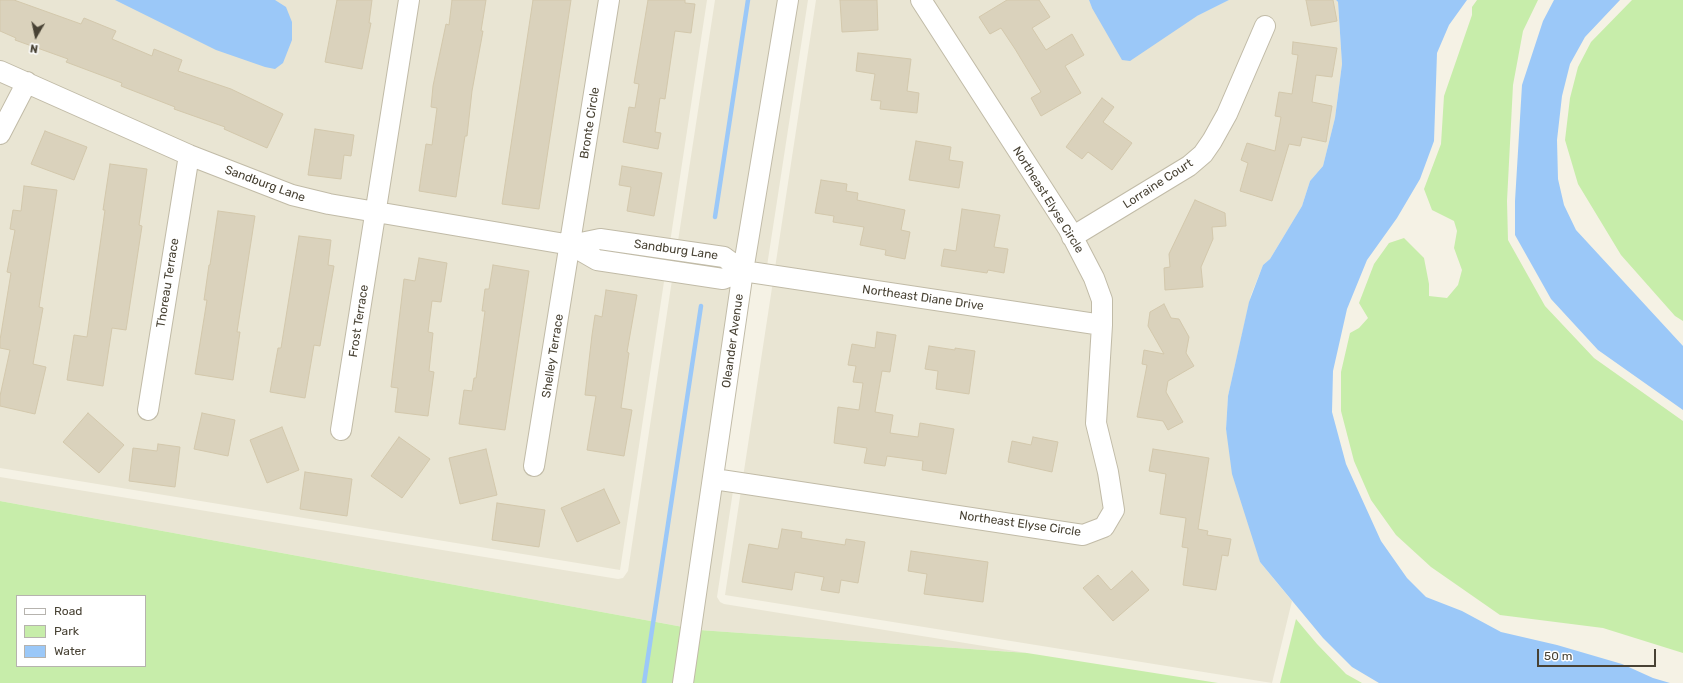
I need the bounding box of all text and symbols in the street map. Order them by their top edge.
north arrow [16,16,56,56]
text: N [29,41,39,55]
street label: Bronte Circle [577,86,603,160]
street label: Northeast Elyse Circle [1009,144,1087,256]
street label: Lorraine Court [1120,156,1196,212]
street label: Sandburg Lane [223,163,307,205]
street label: Thoreau Terrace [154,237,182,329]
street label: Sandburg Lane [633,237,719,263]
street label: Northeast Diane Drive [861,282,985,314]
street label: Frost Terrace [346,284,372,358]
street label: Oleander Avenue [719,293,747,389]
street label: Shelley Terrace [539,313,567,399]
street label: Northeast Elyse Circle [958,508,1082,540]
legend [16,595,146,667]
text: Road [54,604,82,618]
text: Park [54,624,79,638]
scale bar [1539,641,1658,667]
text: Water [54,644,86,658]
text: 50 m [1544,649,1572,663]

